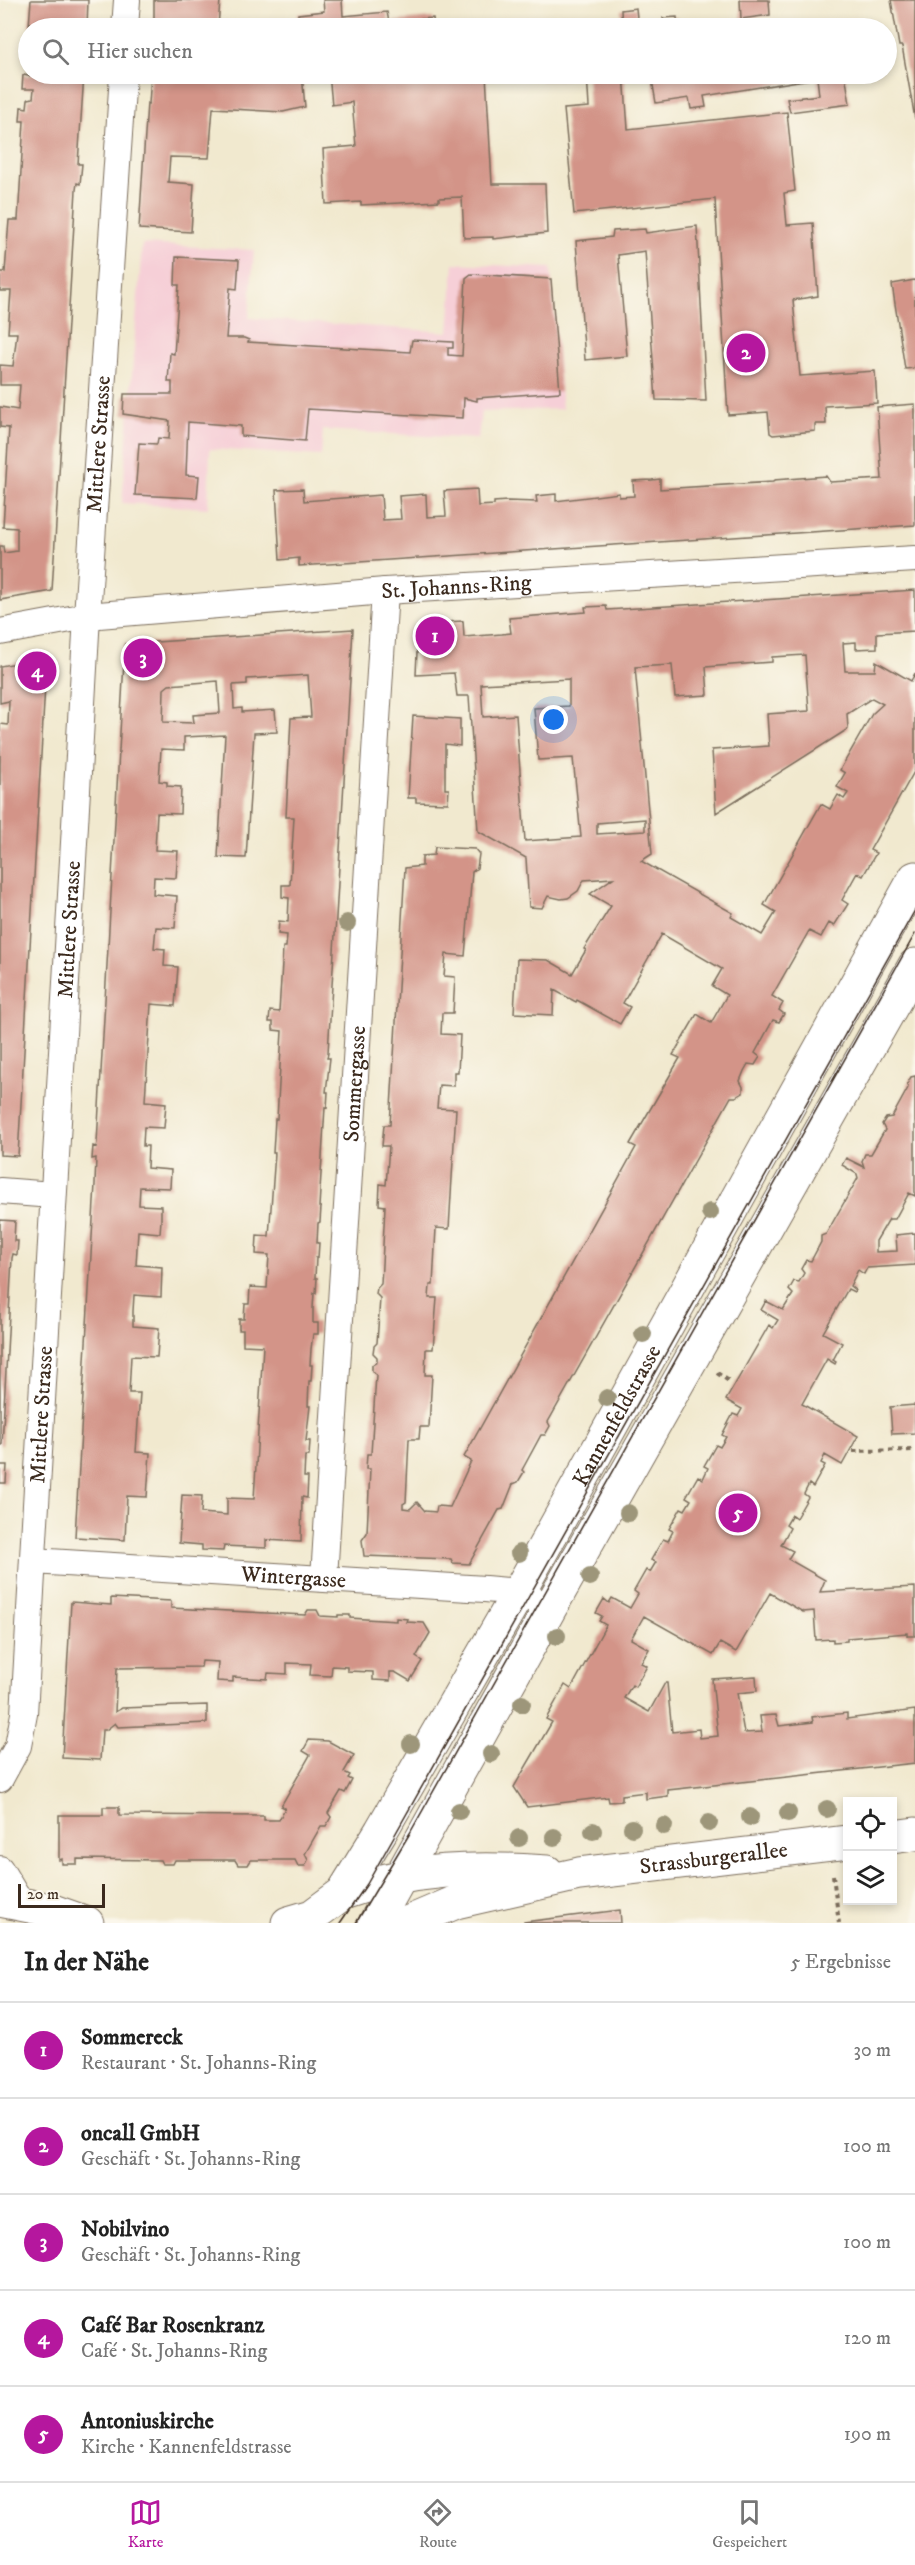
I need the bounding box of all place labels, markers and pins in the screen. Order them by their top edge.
pin: 2 [726,330,766,376]
pin: 1 [416,614,454,658]
pin: 3 [124,636,162,680]
pin: 4 [18,648,57,694]
pin: 5 [718,1490,758,1536]

